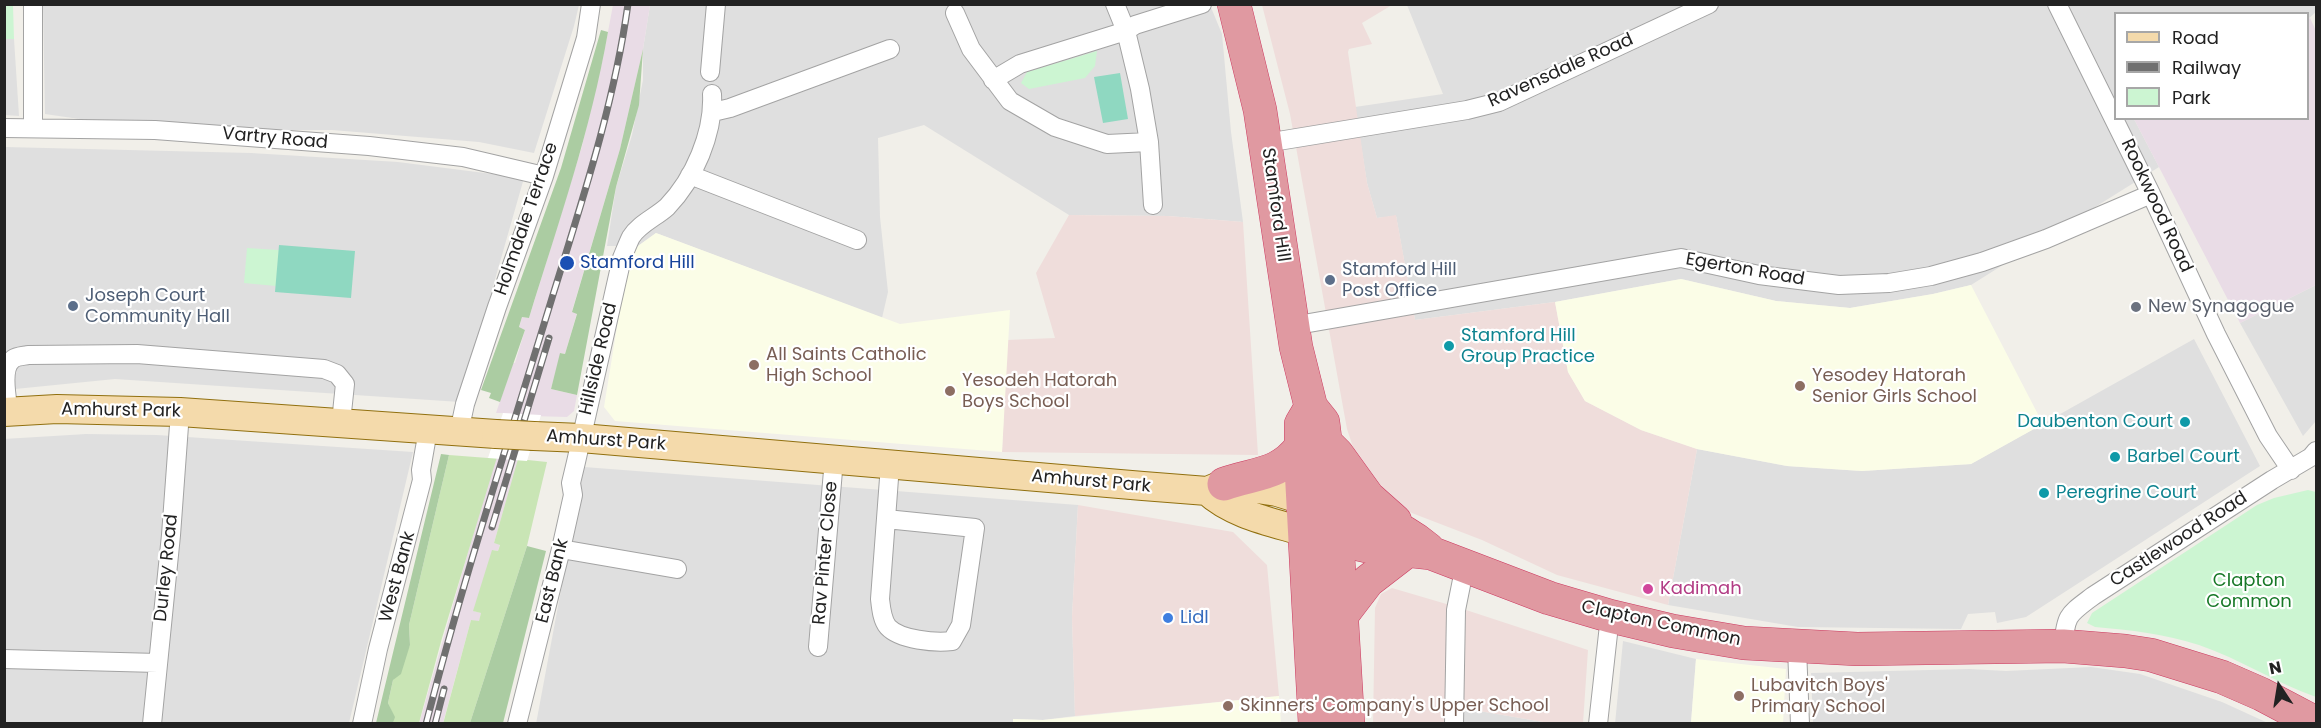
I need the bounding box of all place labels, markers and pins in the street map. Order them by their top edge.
place label: Stamford Hill [580,252,695,274]
marker: Stamford Hill [558,254,576,272]
place label: Stamford Hill Post Office [1342,259,1457,302]
marker: Stamford Hill Post Office [1323,273,1337,287]
place label: Joseph Court Community Hall [85,285,230,328]
place label: New Synagogue [2148,296,2294,318]
marker: Joseph Court Community Hall [66,299,80,313]
marker: New Synagogue [2129,300,2143,314]
place label: Stamford Hill Group Practice [1461,325,1595,368]
marker: Stamford Hill Group Practice [1442,339,1456,353]
place label: All Saints Catholic High School [766,344,927,386]
marker: All Saints Catholic High School [747,358,761,372]
place label: Yesodey Hatorah Senior Girls School [1812,365,1977,407]
place label: Yesodeh Hatorah Boys School [962,370,1117,412]
marker: Yesodey Hatorah Senior Girls School [1793,379,1807,393]
marker: Yesodeh Hatorah Boys School [943,384,957,398]
place label: Daubenton Court [2017,411,2173,433]
marker: Daubenton Court [2178,415,2192,429]
place label: Barbel Court [2127,446,2240,468]
marker: Barbel Court [2108,450,2122,464]
place label: Peregrine Court [2056,482,2196,504]
marker: Peregrine Court [2037,486,2051,500]
place label: Kadimah [1660,578,1742,600]
marker: Kadimah [1641,582,1655,596]
place label: Lidl [1180,607,1209,629]
marker: Lidl [1161,611,1175,625]
place label: Lubavitch Boys' Primary School [1751,675,1888,718]
marker: Lubavitch Boys' Primary School [1732,689,1746,703]
place label: Skinners' Company's Upper School [1240,695,1549,717]
marker: Skinners' Company's Upper School [1221,699,1235,713]

